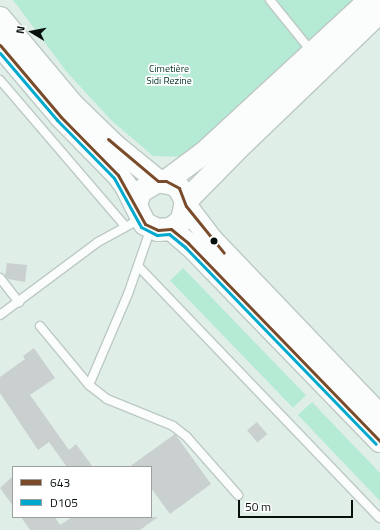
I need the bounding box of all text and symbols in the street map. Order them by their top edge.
north arrow [12,12,52,52]
text: N [12,25,29,35]
park label: Cimetière Sidi Rezine [146,62,192,86]
unlabelled marker [209,236,219,246]
legend [12,466,152,518]
text: 643 [50,473,70,492]
scale bar [240,492,355,518]
text: D105 [50,493,78,512]
text: 50 m [245,497,271,516]

